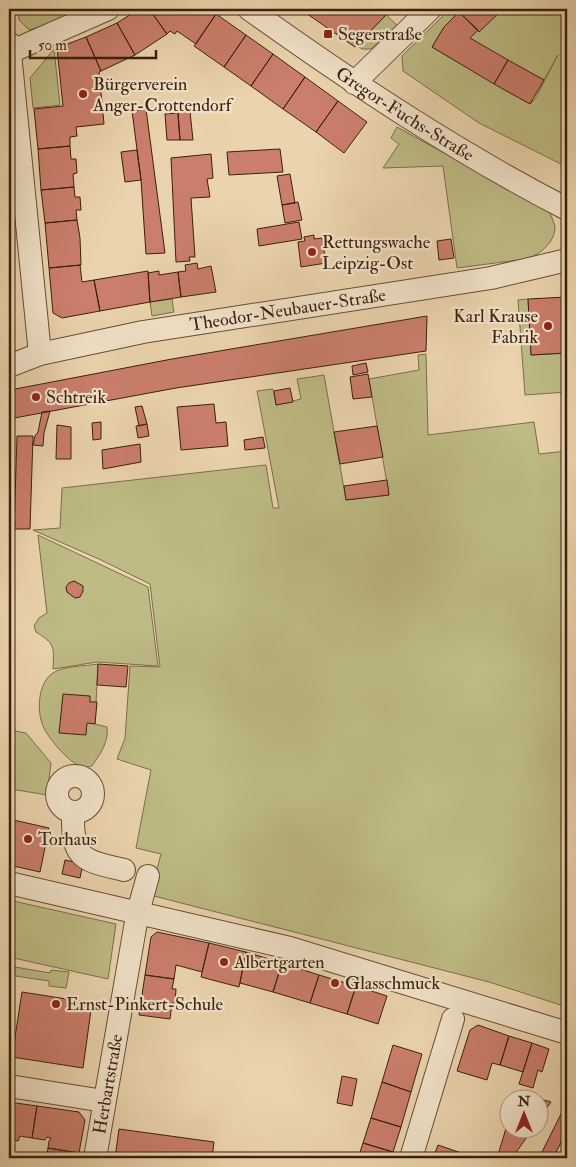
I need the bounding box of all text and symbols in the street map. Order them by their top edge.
place label: Segerstraße [338,23,422,46]
scale bar [30,28,156,60]
marker: Segerstraße [322,28,334,40]
text: 50 m [38,36,67,55]
street label: Gregor-Fuchs-Straße [332,61,478,167]
place label: Bürgerverein Anger-Crottendorf [92,73,234,117]
marker: Bürgerverein Anger-Crottendorf [77,88,89,100]
place label: Rettungswache Leipzig-Ost [322,231,431,275]
marker: Rettungswache Leipzig-Ost [306,246,318,258]
street label: Theodor-Neubauer-Straße [188,283,388,336]
place label: Karl Krause Fabrik [453,305,538,349]
marker: Karl Krause Fabrik [542,320,554,332]
place label: Schtreik [46,386,106,409]
marker: Schtreik [30,391,42,403]
place label: Torhaus [38,828,97,851]
marker: Torhaus [22,833,34,845]
place label: Albertgarten [233,951,324,974]
marker: Albertgarten [218,956,230,968]
place label: Glasschmuck [345,972,441,995]
marker: Glasschmuck [329,977,341,989]
place label: Ernst-Pinkert-Schule [66,993,224,1016]
marker: Ernst-Pinkert-Schule [50,998,62,1010]
street label: Herbartstraße [88,1032,128,1136]
north arrow [498,1090,548,1140]
text: N [517,1093,531,1110]

